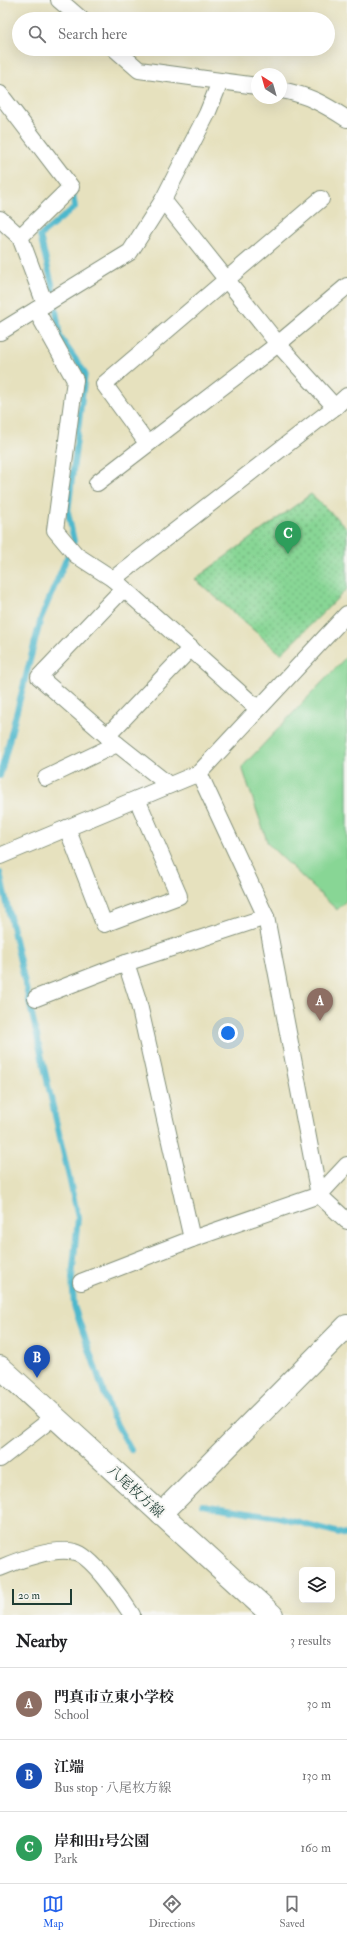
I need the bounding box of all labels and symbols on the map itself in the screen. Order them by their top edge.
north arrow [251,68,287,104]
pin: C [275,521,301,554]
pin: A [307,988,333,1021]
your location [218,1023,238,1043]
pin: B [24,1345,50,1378]
street label: 八尾枚方線 [104,1462,167,1521]
scale bar [12,1587,72,1606]

